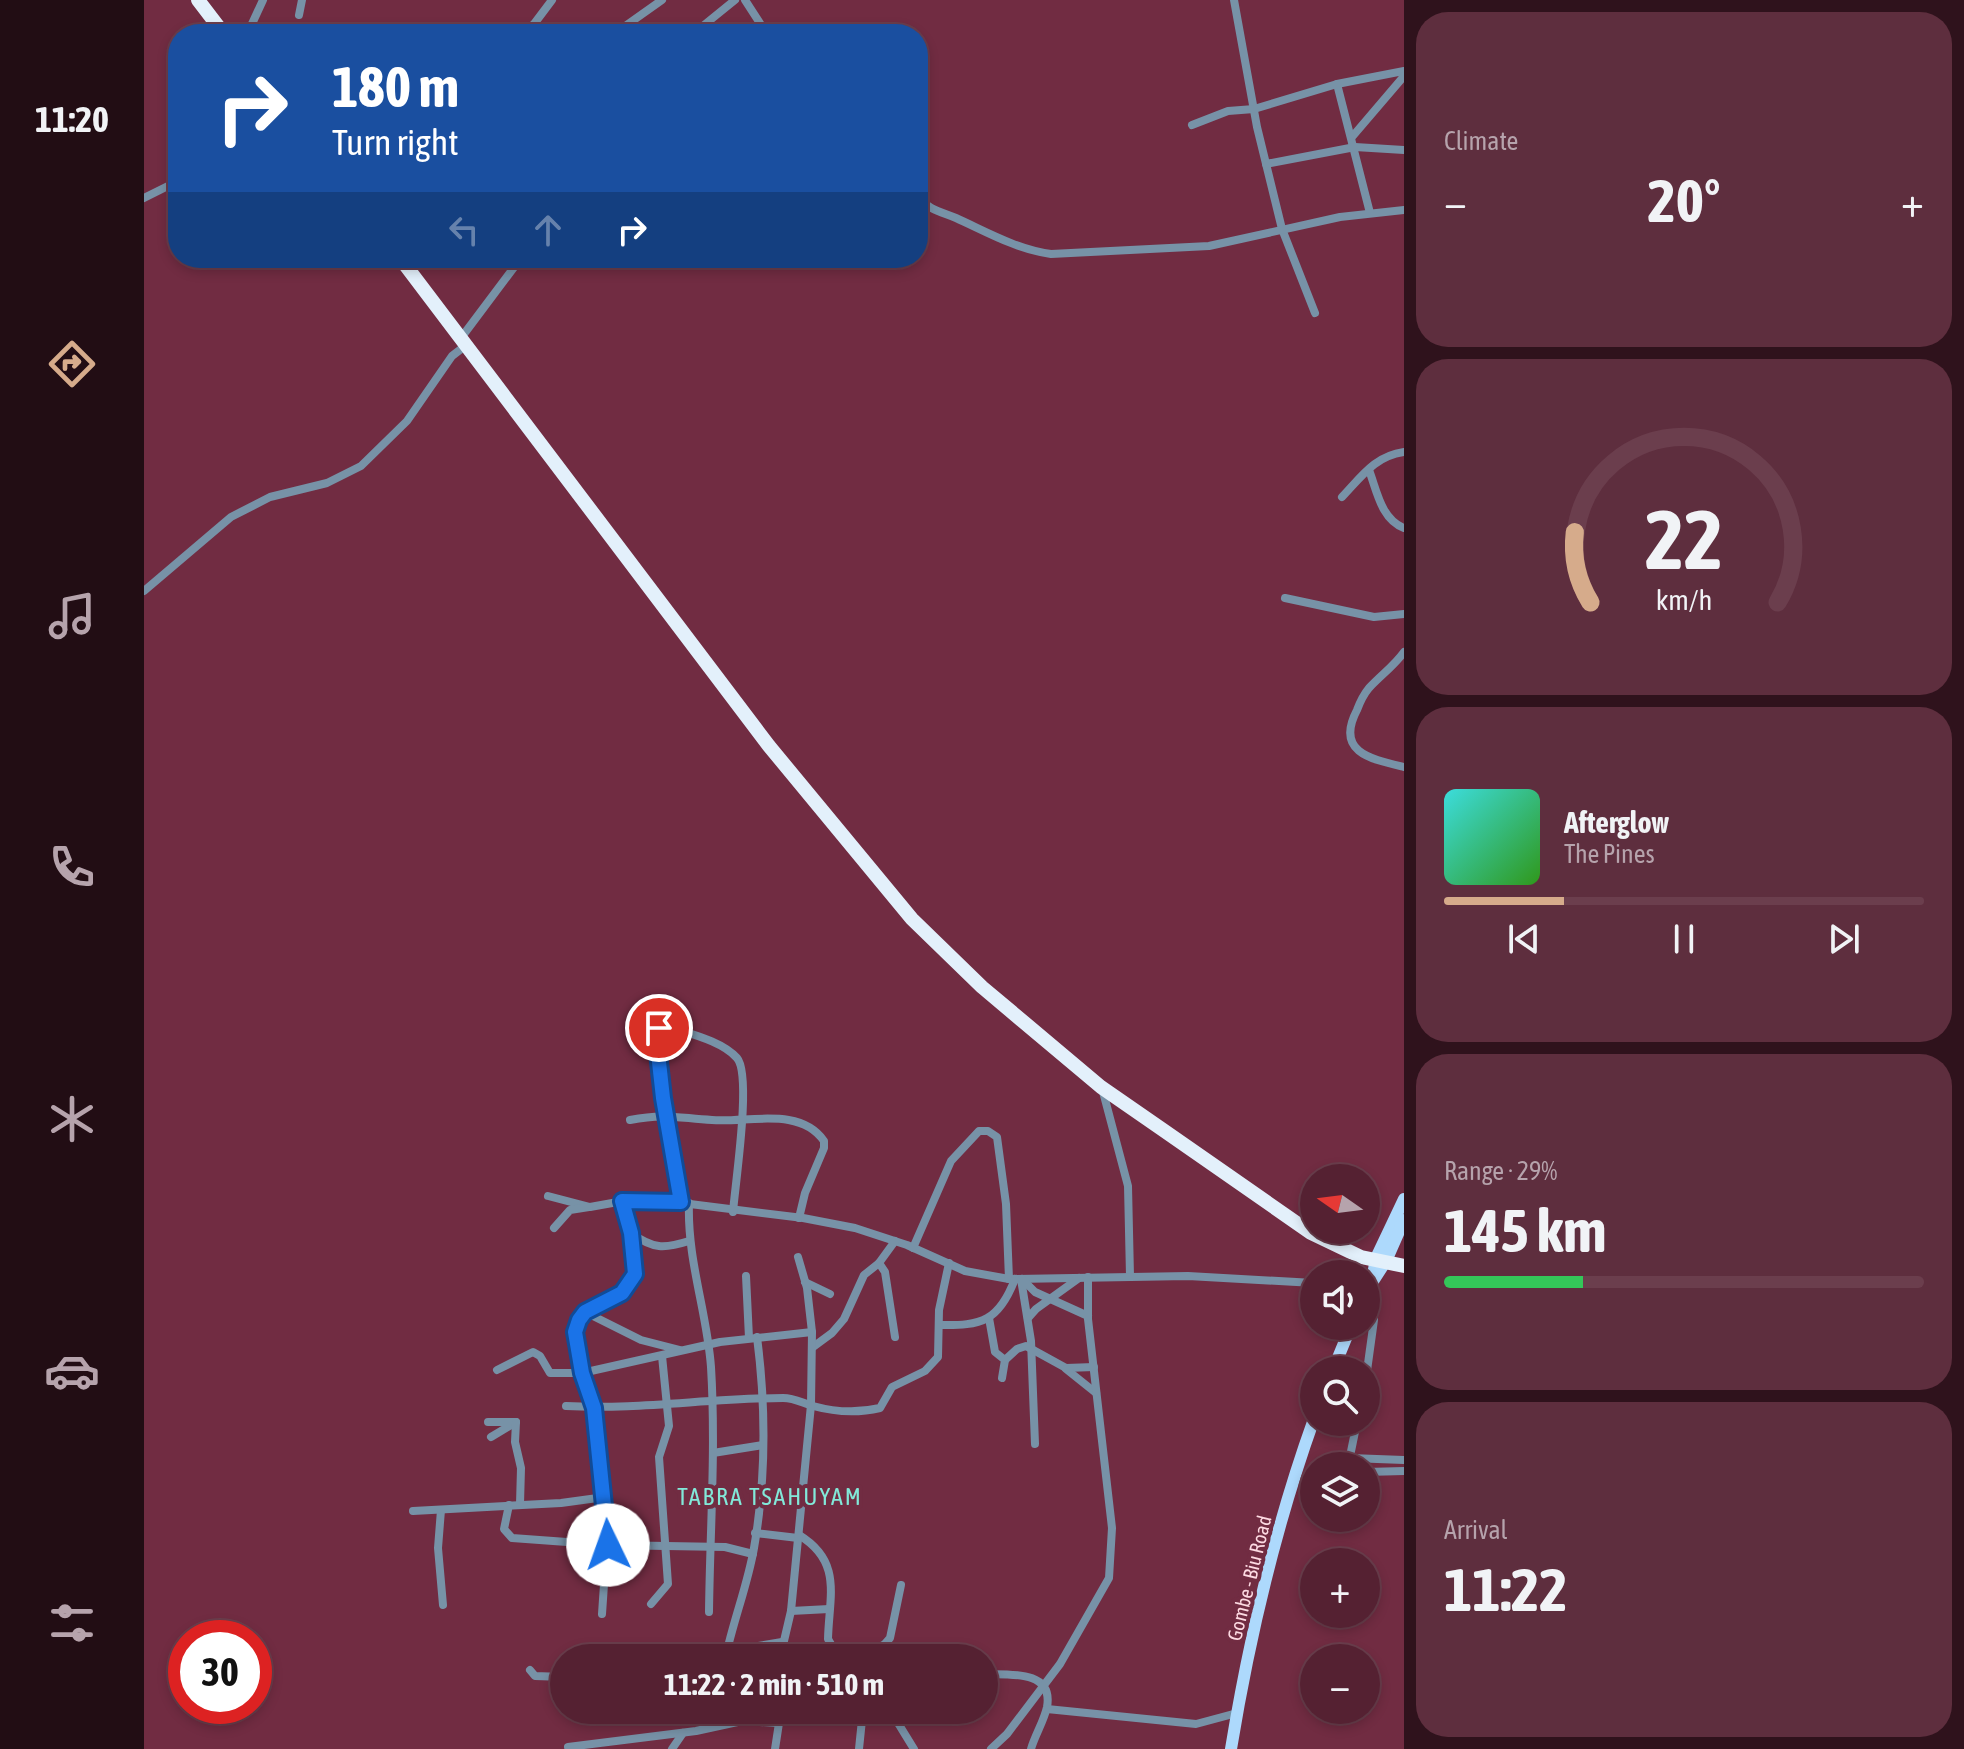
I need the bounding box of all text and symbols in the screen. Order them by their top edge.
text: 180 m [332,55,459,119]
icon: right [200,56,304,160]
text: 11:20 [35,98,109,140]
text: Turn right [332,121,459,163]
text: Climate [1444,126,1518,156]
text: 20° [1648,166,1720,235]
text: − [1444,176,1467,226]
text: + [1901,176,1924,226]
icon: left [442,208,486,252]
icon: ahead [526,208,570,252]
icon: right [610,208,654,252]
icon: directions [44,336,100,392]
text: 22 [1645,491,1723,587]
text: km/h [1656,583,1712,616]
icon: music [44,588,100,644]
text: Afterglow [1564,805,1669,839]
icon: phone [44,839,100,895]
text: The Pines [1564,839,1655,869]
icon: previous [1502,917,1546,961]
icon: pause [1662,917,1706,961]
icon: next [1822,917,1866,961]
pin [625,994,693,1062]
icon: arrive [637,1006,681,1050]
icon: climate [44,1091,100,1147]
text: Range · 29% [1444,1156,1557,1186]
north arrow [1300,1164,1380,1244]
map controls [1300,1164,1380,1724]
text: 145 km [1444,1196,1606,1265]
button: sound [1300,1260,1380,1340]
icon: car [44,1343,100,1399]
button: search [1300,1356,1380,1436]
button: layers [1300,1452,1380,1532]
district label: TABRA TSAHUYAM [677,1483,863,1510]
position arrow [566,1503,650,1587]
street label: Gombe - Biu Road [1222,1513,1276,1643]
text: Arrival [1444,1515,1508,1545]
button: + [1300,1548,1380,1628]
text: 11:22 [1444,1555,1567,1624]
icon: filters [44,1595,100,1651]
speed limit sign: 30 [168,1620,272,1724]
button: − [1300,1644,1380,1724]
text: 11:22 · 2 min · 510 m [664,1667,884,1701]

